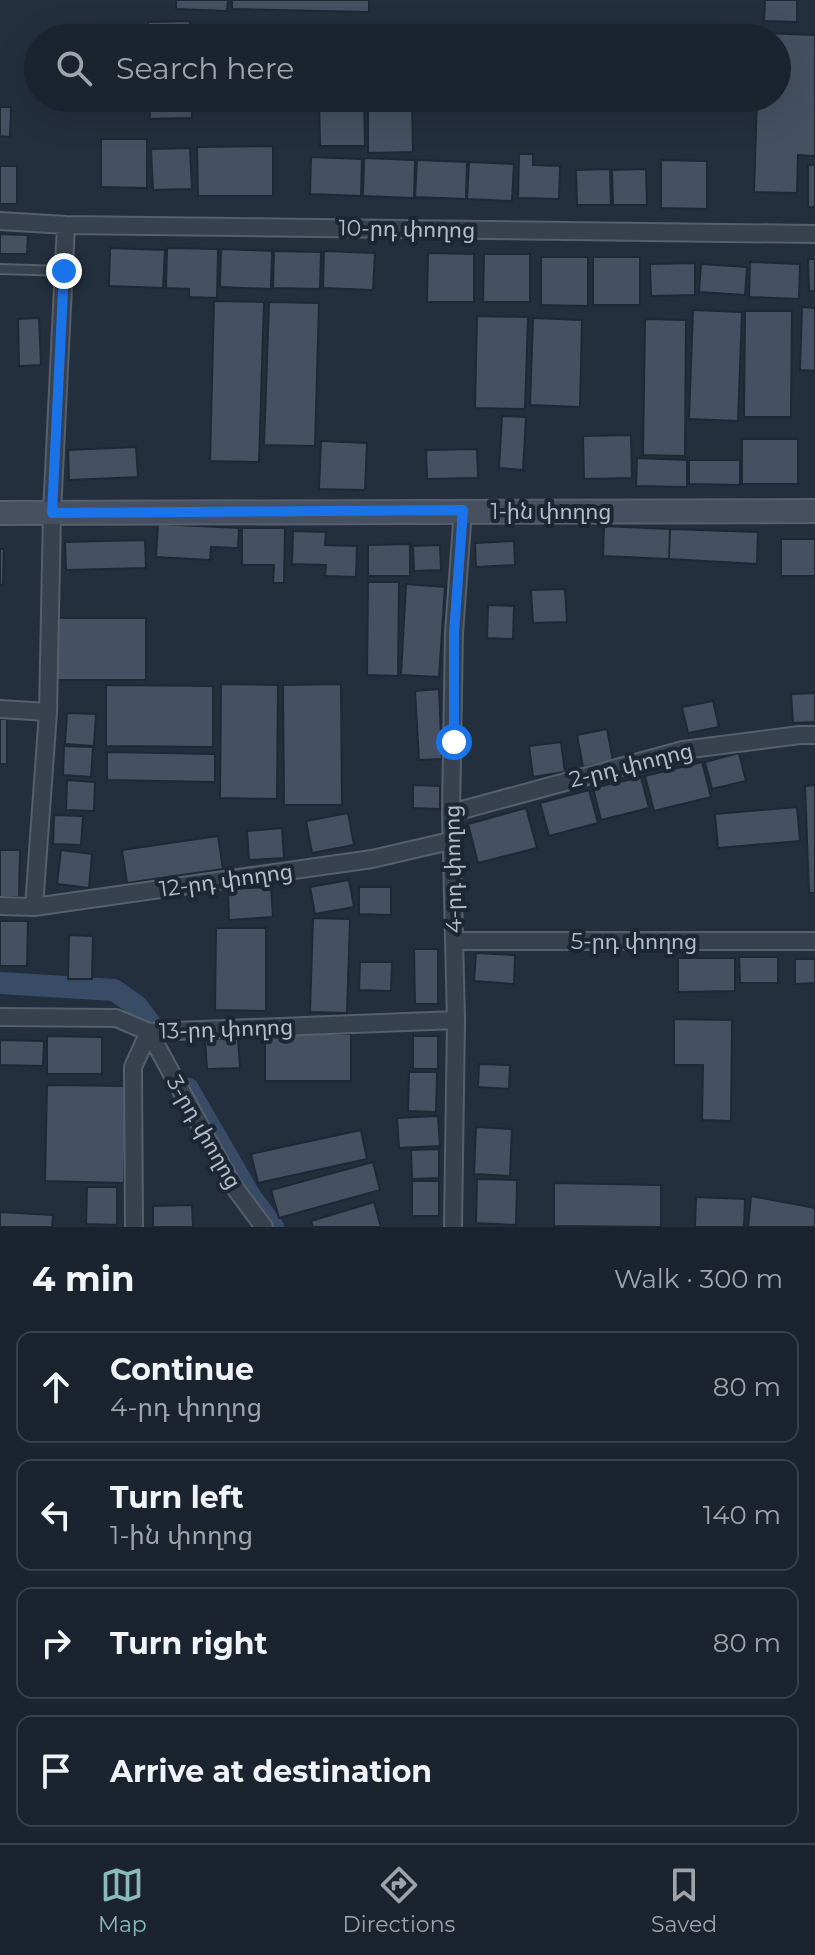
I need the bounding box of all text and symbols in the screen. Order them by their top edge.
search box [24,24,791,112]
icon: search [52,46,96,90]
text: Search here [116,50,294,87]
street label: 10-րդ փողոց [338,214,476,244]
route end [46,253,82,289]
street label: 1-ին փողոց [491,498,611,525]
route start [436,724,472,760]
street label: 2-րդ փողոց [566,737,696,793]
street label: 4-րդ փողոց [438,804,468,934]
street label: 12-րդ փողոց [158,857,294,903]
street label: 5-րդ փողոց [571,928,697,955]
street label: 13-րդ փողոց [158,1013,294,1045]
street label: 3-րդ փողոց [161,1071,247,1193]
text: 4 min [32,1258,134,1300]
text: Walk · 300 m [614,1263,783,1295]
text: Continue [110,1351,254,1388]
icon: ahead [34,1365,78,1409]
text: 80 m [713,1371,781,1403]
text: 4-րդ փողոց [110,1391,262,1423]
text: Turn left [110,1479,243,1516]
icon: left [34,1493,78,1537]
text: 140 m [703,1499,781,1531]
text: 1-ին փողոց [110,1519,253,1551]
icon: right [34,1621,78,1665]
text: Turn right [110,1625,267,1662]
text: 80 m [713,1627,781,1659]
icon: arrive [34,1749,78,1793]
text: Arrive at destination [110,1753,432,1790]
tab: Map [98,1863,147,1938]
tab: Directions [343,1863,455,1938]
tab: Saved [651,1863,717,1938]

